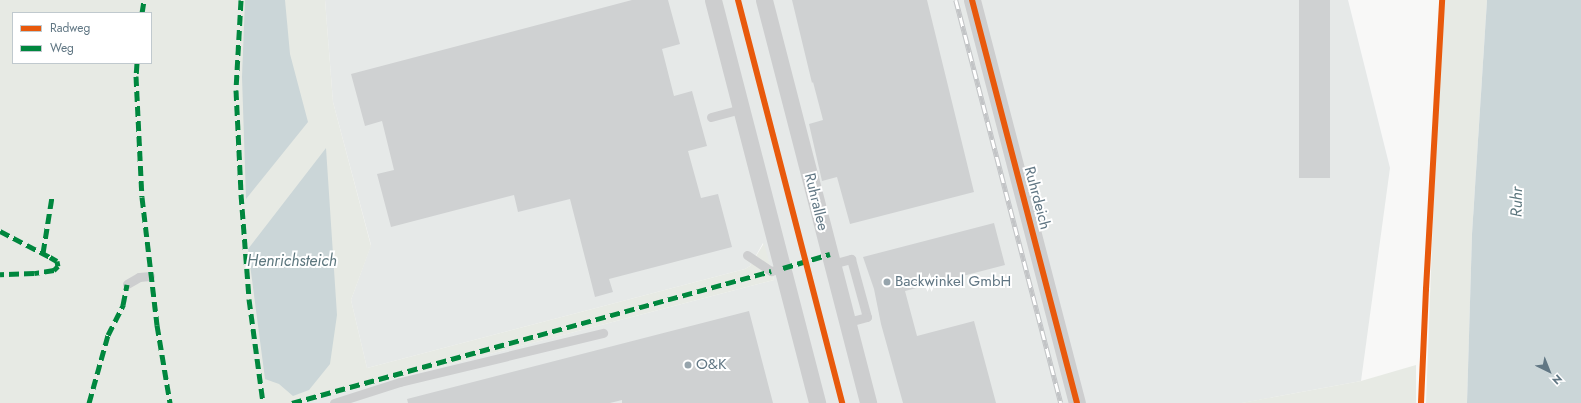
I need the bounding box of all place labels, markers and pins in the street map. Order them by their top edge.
place label: Backwinkel GmbH [895,273,1011,291]
marker: Backwinkel GmbH [882,277,892,287]
place label: O&K [696,356,726,374]
marker: O&K [683,360,693,370]

